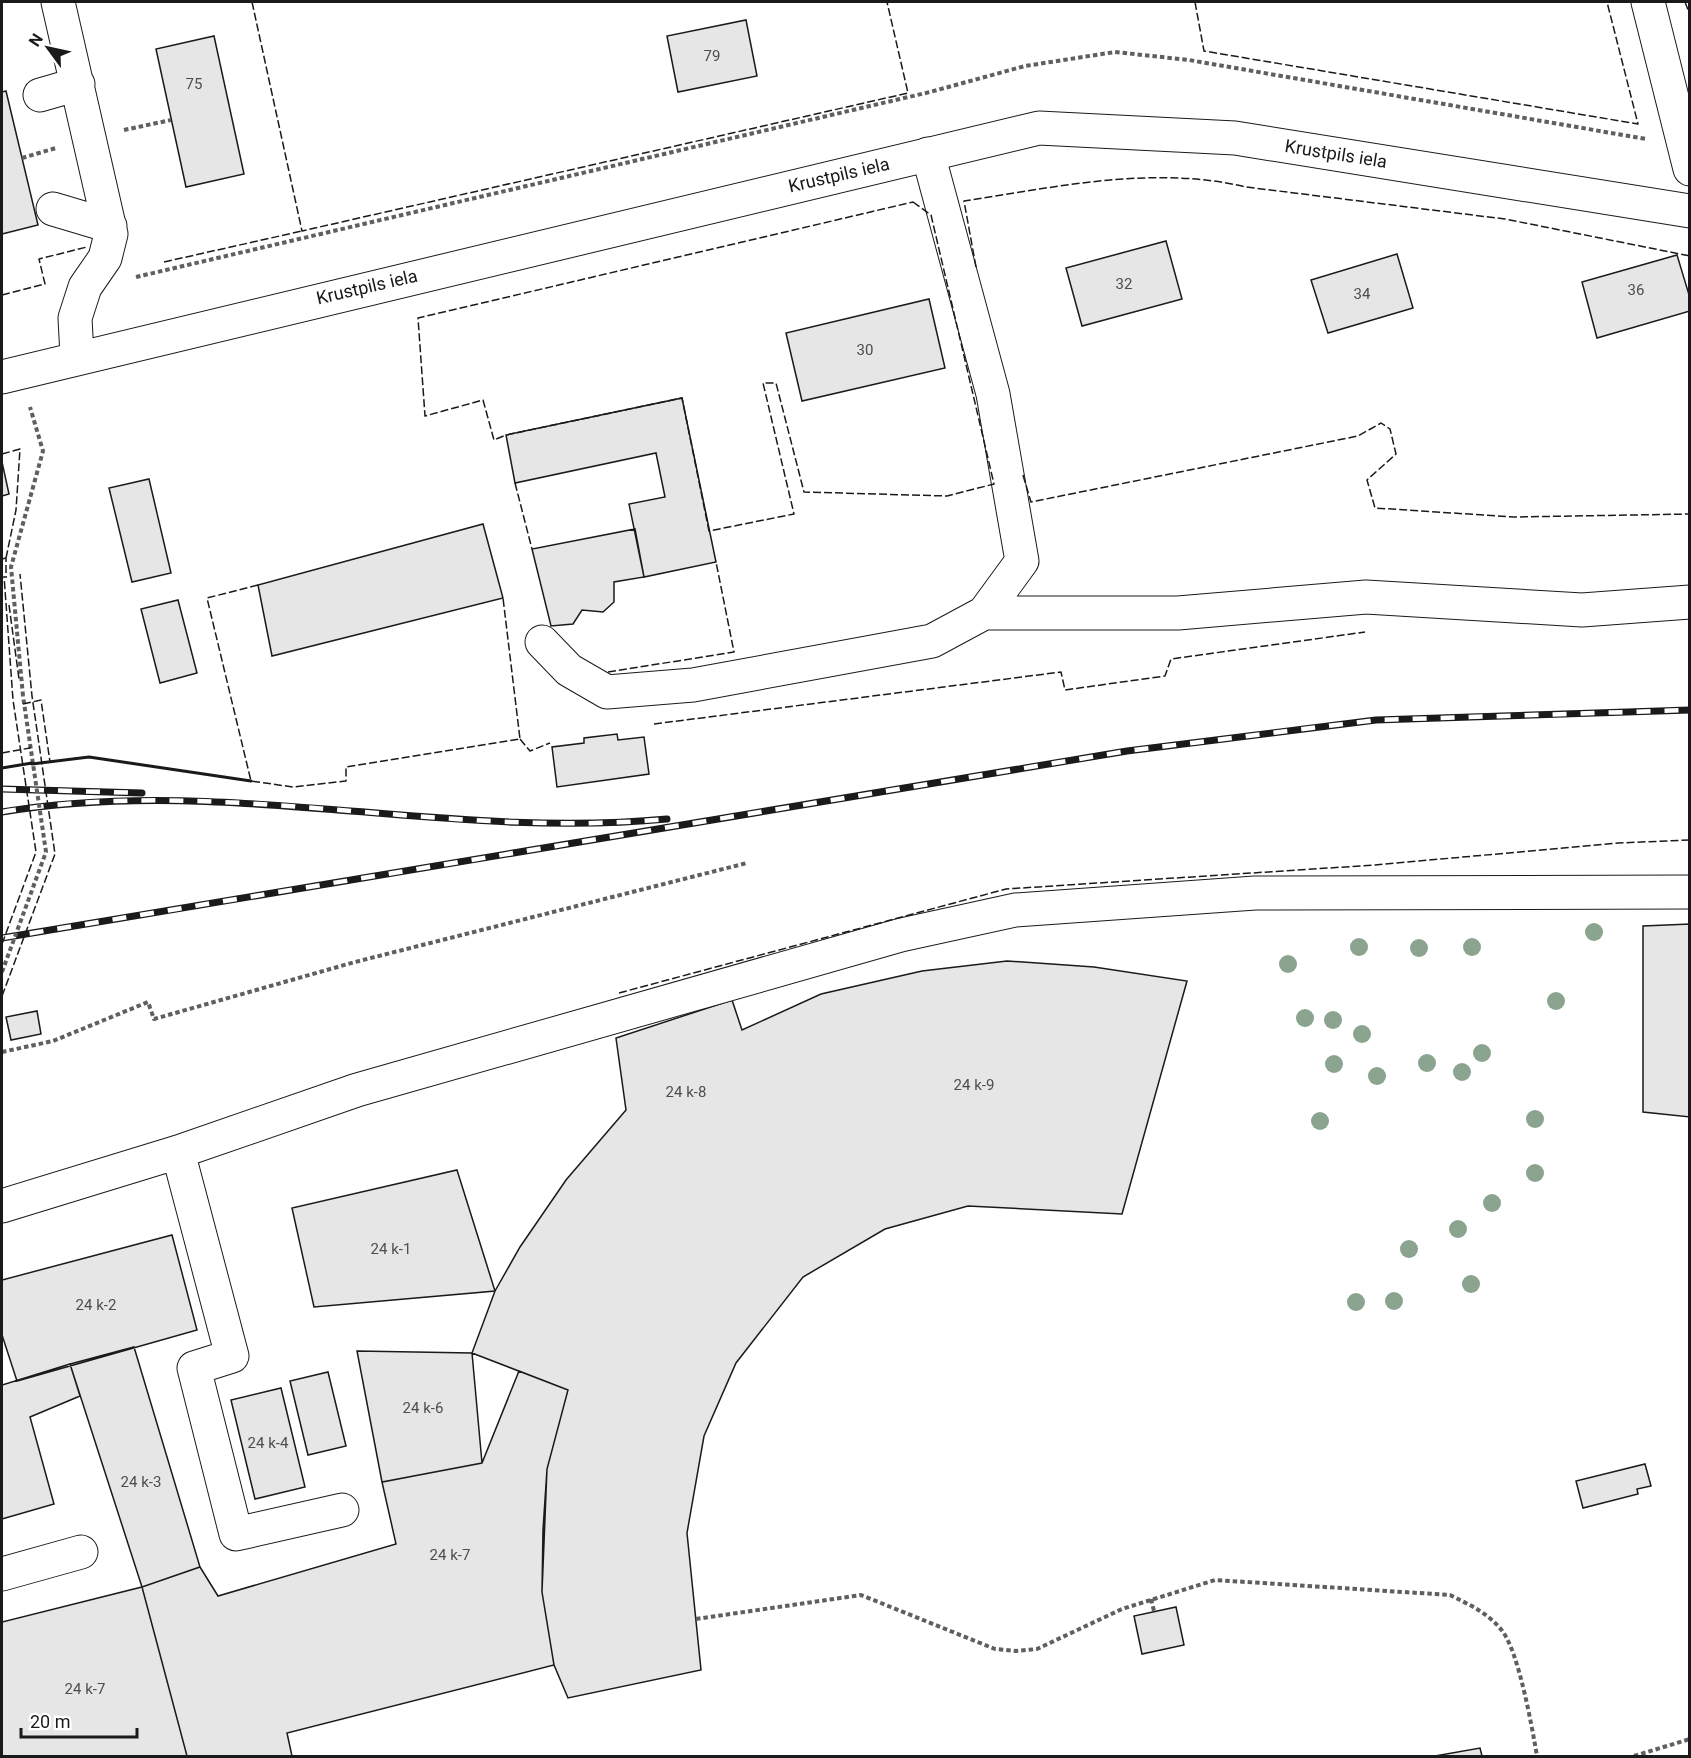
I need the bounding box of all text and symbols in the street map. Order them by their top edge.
north arrow [18,18,78,78]
text: N [25,30,47,50]
house number: 79 [704,47,720,65]
house number: 75 [186,75,202,93]
street label: Krustpils iela [1283,135,1389,172]
street label: Krustpils iela [786,153,892,196]
street label: Krustpils iela [314,265,420,308]
house number: 32 [1116,275,1132,293]
house number: 36 [1628,281,1644,299]
house number: 34 [1354,285,1371,303]
house number: 30 [857,341,873,359]
house number: 24 k-9 [954,1076,994,1094]
house number: 24 k-8 [666,1083,706,1101]
house number: 24 k-1 [371,1240,411,1258]
house number: 24 k-2 [76,1296,116,1314]
house number: 24 k-6 [403,1399,443,1417]
house number: 24 k-4 [248,1434,289,1452]
house number: 24 k-3 [121,1473,161,1491]
house number: 24 k-7 [430,1546,470,1564]
house number: 24 k-7 [65,1680,105,1698]
scale bar [21,1701,136,1739]
text: 20 m [30,1711,70,1732]

